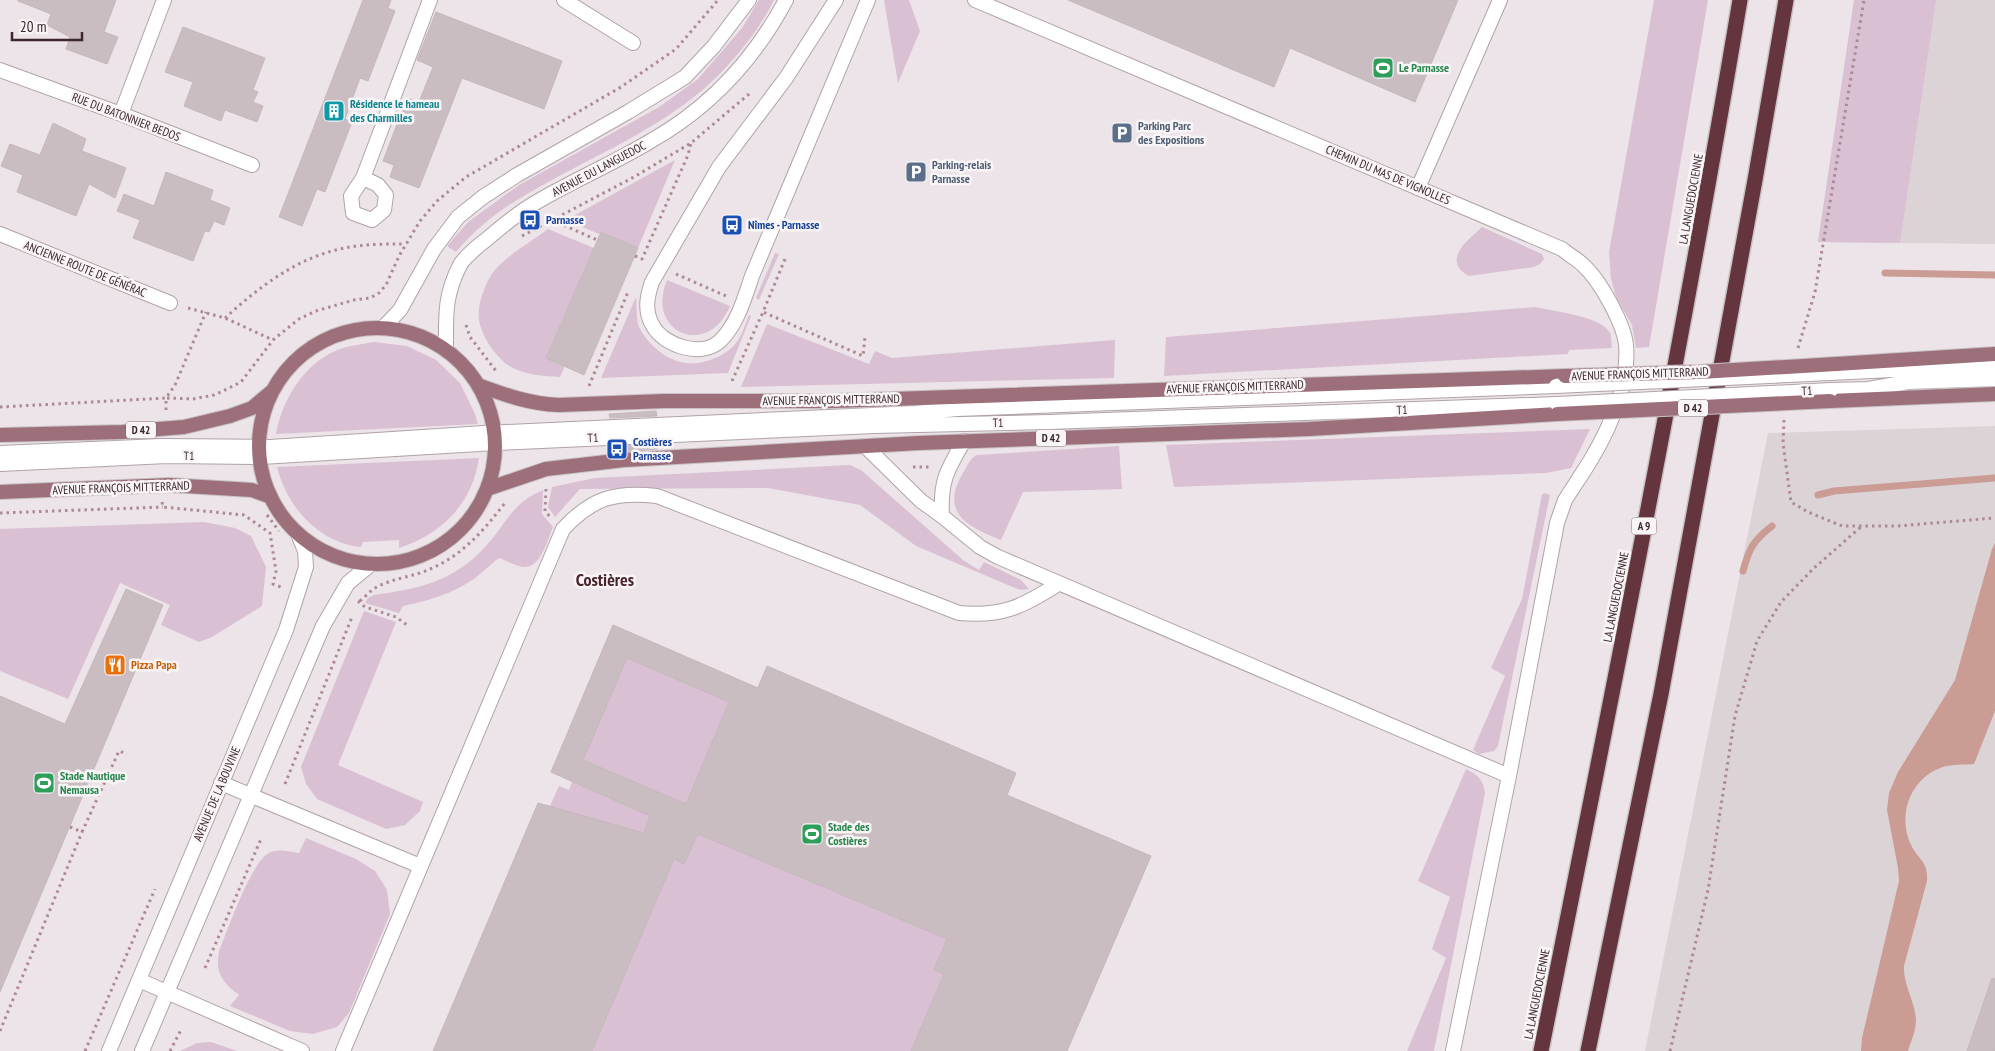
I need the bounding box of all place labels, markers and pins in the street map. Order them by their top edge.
sports icon: Le Parnasse [1371,56,1395,80]
place label: Le Parnasse [1399,60,1449,75]
place label: Résidence le hameau des Charmilles [350,96,439,125]
building icon: Résidence le hameau des Charmilles [322,99,346,123]
place label: Parking Parc des Expositions [1138,118,1204,147]
parking icon: Parking Parc des Expositions [1110,121,1134,145]
place label: Parking-relais Parnasse [932,157,991,186]
parking icon: Parking-relais Parnasse [904,160,928,184]
bus stop icon: Parnasse [518,208,542,232]
place label: Parnasse [546,212,584,227]
bus stop icon: Nîmes - Parnasse [720,213,744,237]
place label: Nîmes - Parnasse [748,217,820,232]
place label: Costières Parnasse [633,434,672,463]
bus stop icon: Costières Parnasse [605,437,629,461]
restaurant icon: Pizza Papa [103,653,127,677]
place label: Pizza Papa [131,657,177,672]
place label: Stade Nautique Nemausa [60,768,125,797]
sports icon: Stade Nautique Nemausa [32,771,56,795]
place label: Stade des Costières [828,819,869,848]
sports icon: Stade des Costières [800,822,824,846]

